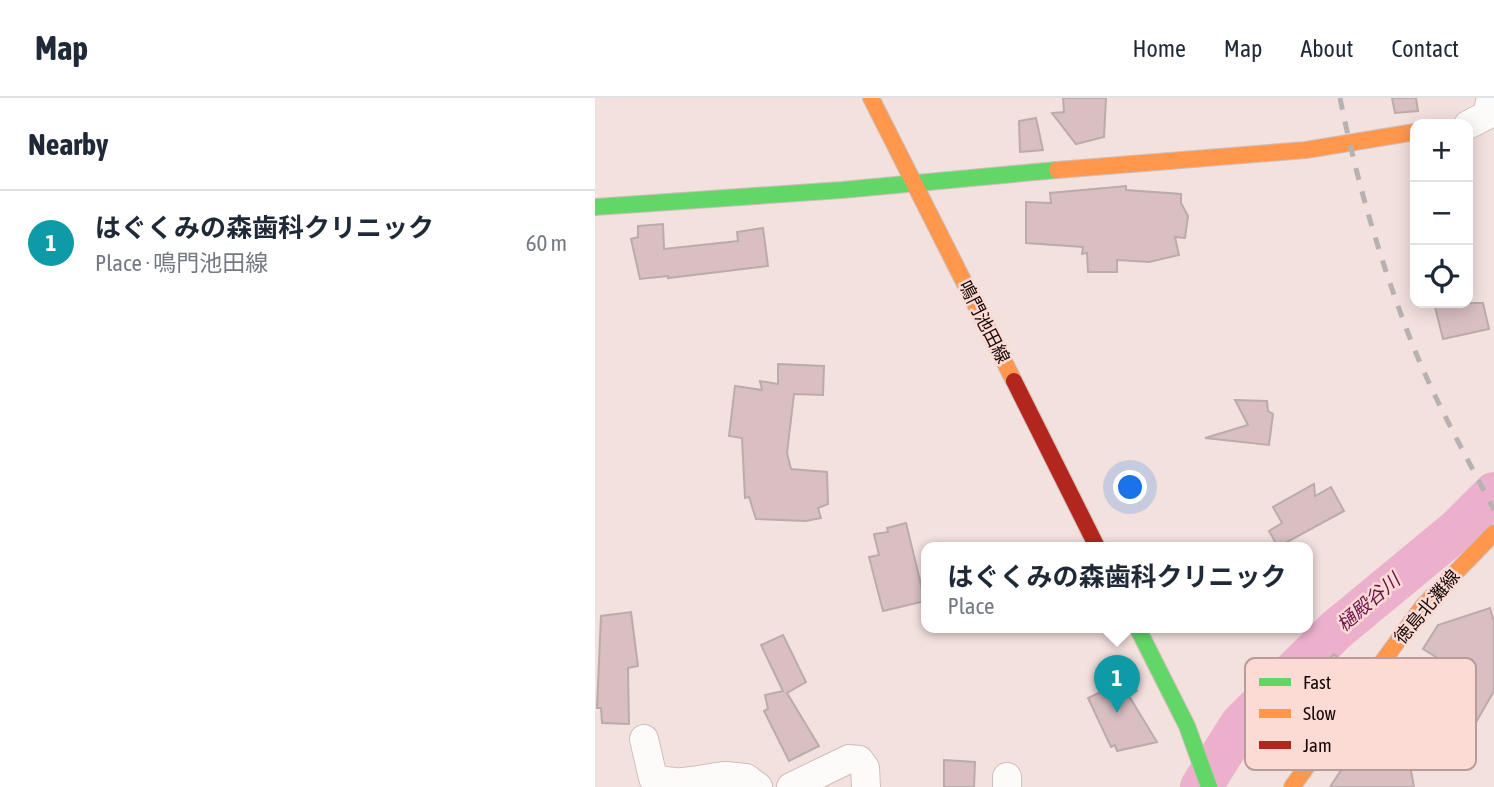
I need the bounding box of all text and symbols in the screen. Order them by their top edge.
text: Map [35,29,88,67]
text: Home [1132,35,1186,62]
text: Map [1224,35,1262,62]
text: About [1300,35,1353,62]
text: Contact [1391,35,1459,62]
map controls [1410,119,1473,308]
button: + [1410,119,1473,182]
text: Nearby [28,127,108,161]
button: − [1410,182,1473,245]
text: はぐくみの森歯科クリニック [95,213,434,243]
text: 1 [46,230,56,256]
text: 60 m [526,230,567,256]
button: locate [1410,245,1473,308]
text: Place · 鳴門池田線 [95,250,268,276]
street label: 鳴門池田線 [955,277,1014,367]
your location [1113,470,1147,504]
popup [921,542,1313,633]
text: はぐくみの森歯科クリニック [947,562,1287,592]
street label: 徳島北灘線 [1390,565,1464,648]
water label: 樋殿谷川 [1332,567,1405,635]
text: Place [947,593,994,619]
pin: 1 [1094,655,1140,713]
legend [1245,658,1476,770]
text: Fast [1303,671,1331,693]
text: Slow [1303,702,1337,724]
text: Jam [1303,734,1332,756]

